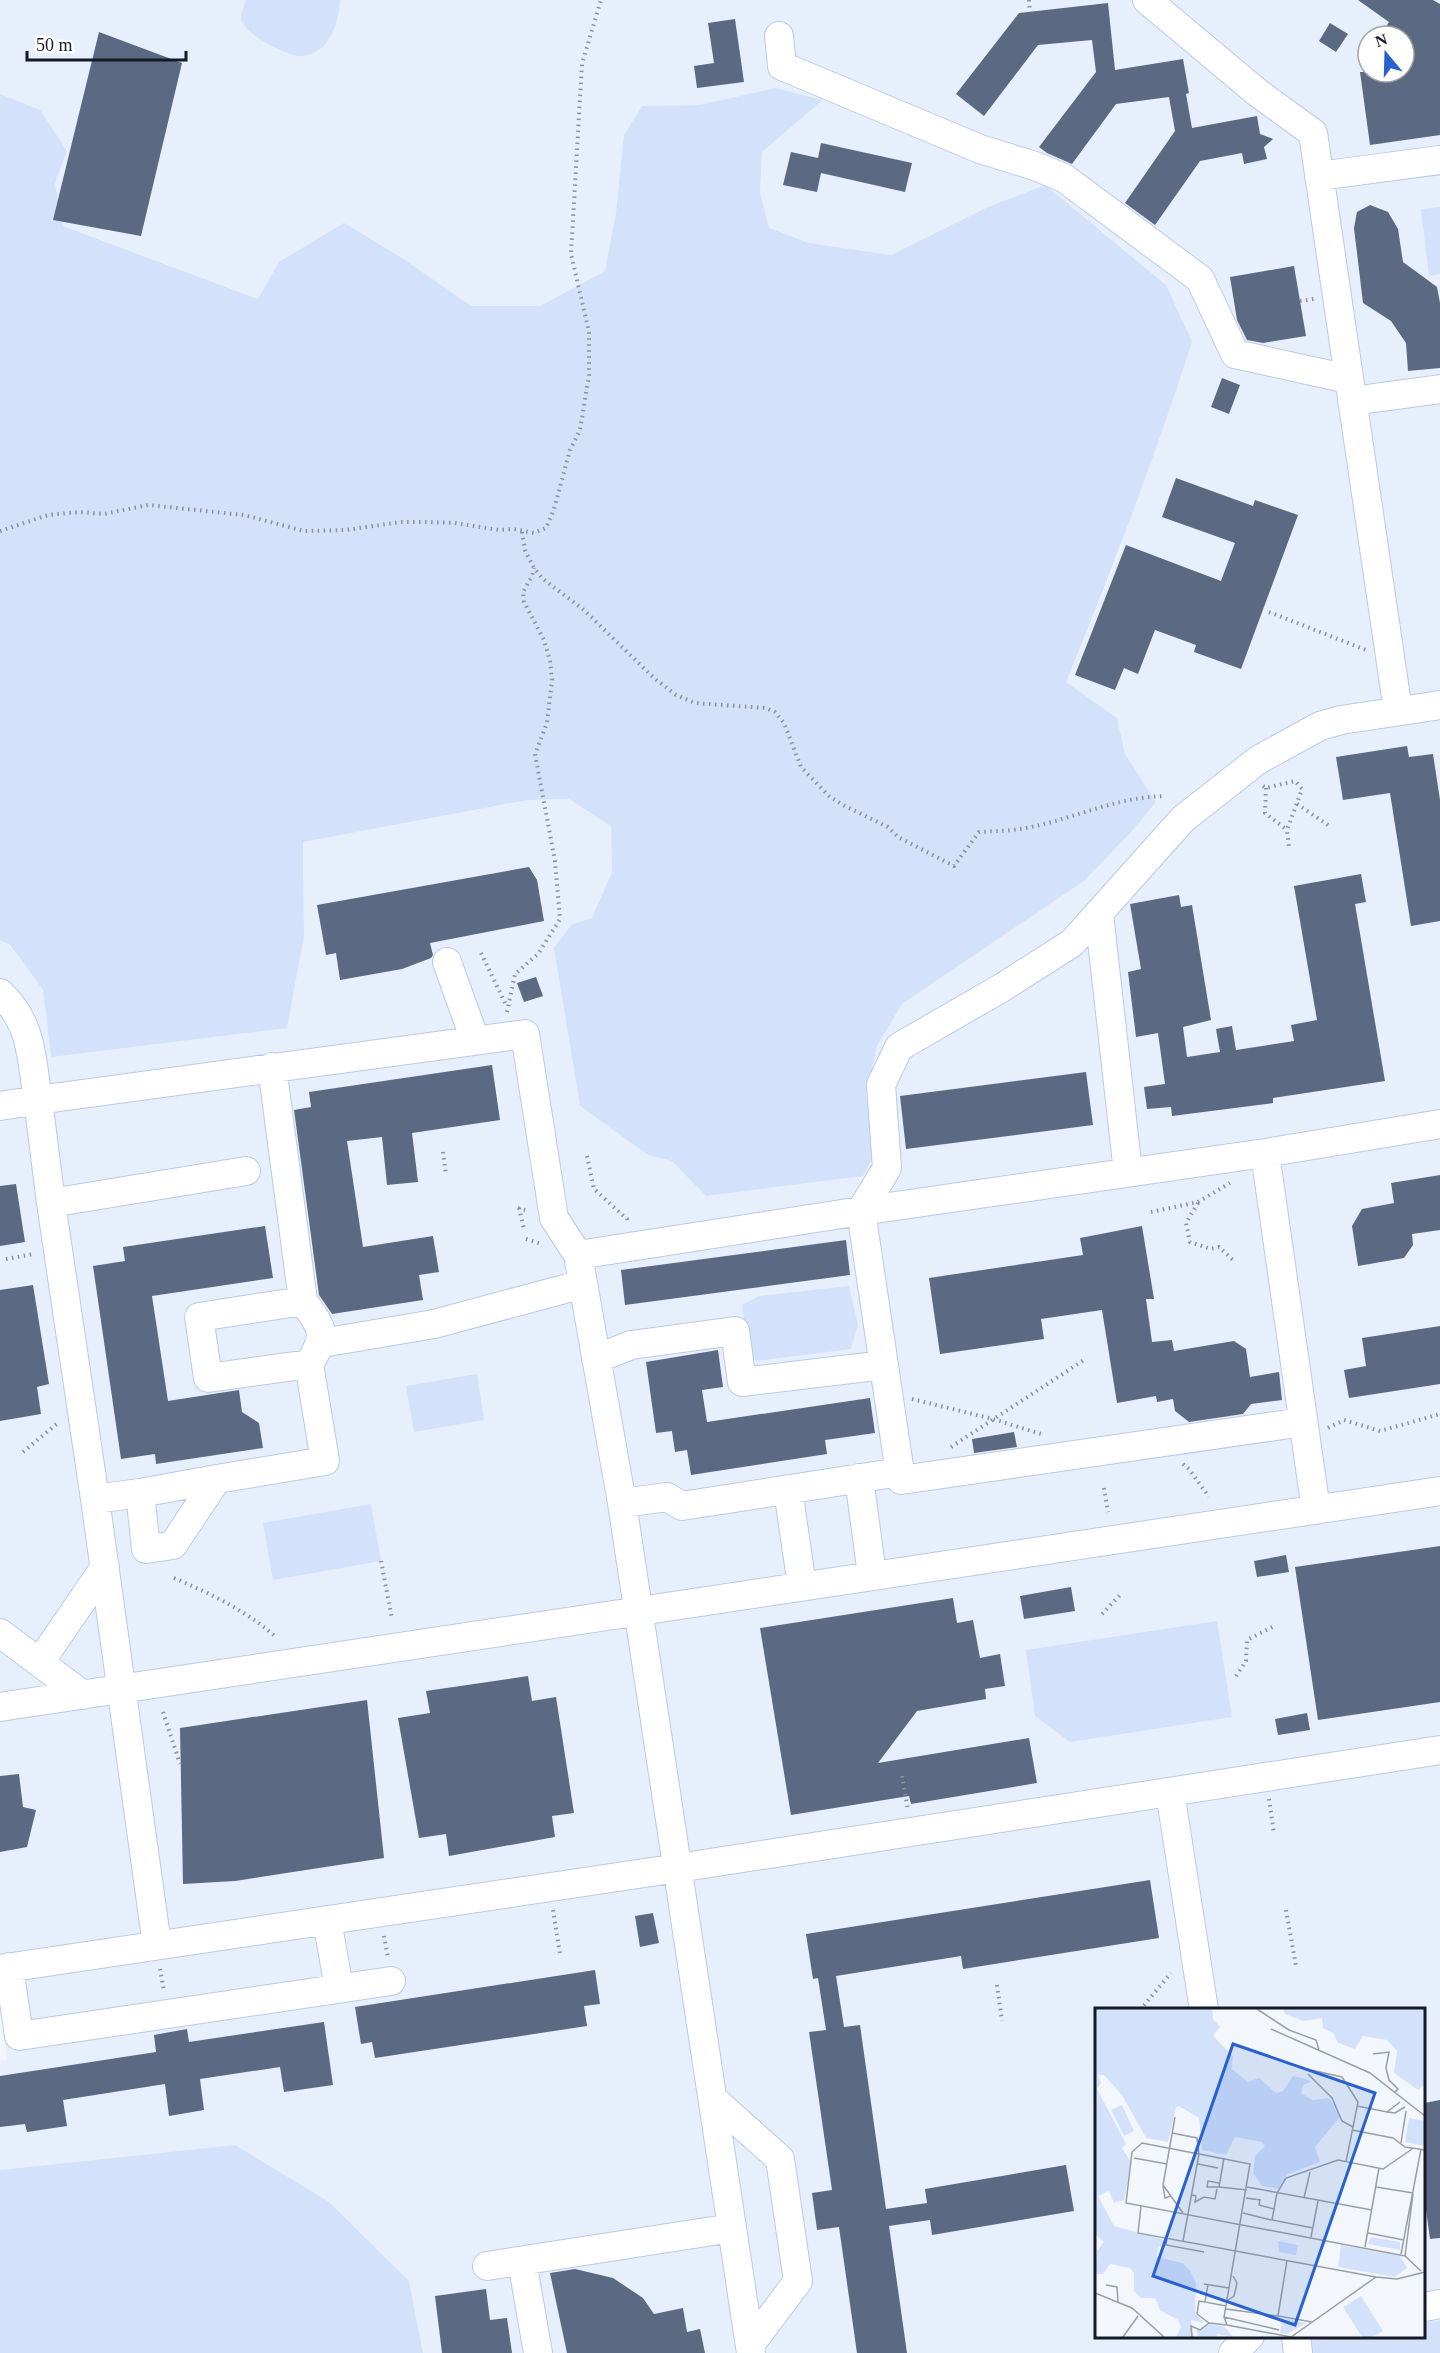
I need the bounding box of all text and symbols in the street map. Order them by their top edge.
scale bar [27,24,186,62]
north arrow [1356,24,1416,84]
text: N [1373,30,1390,50]
text: 50 m [36,35,73,55]
inset map [1095,2008,1425,2338]

